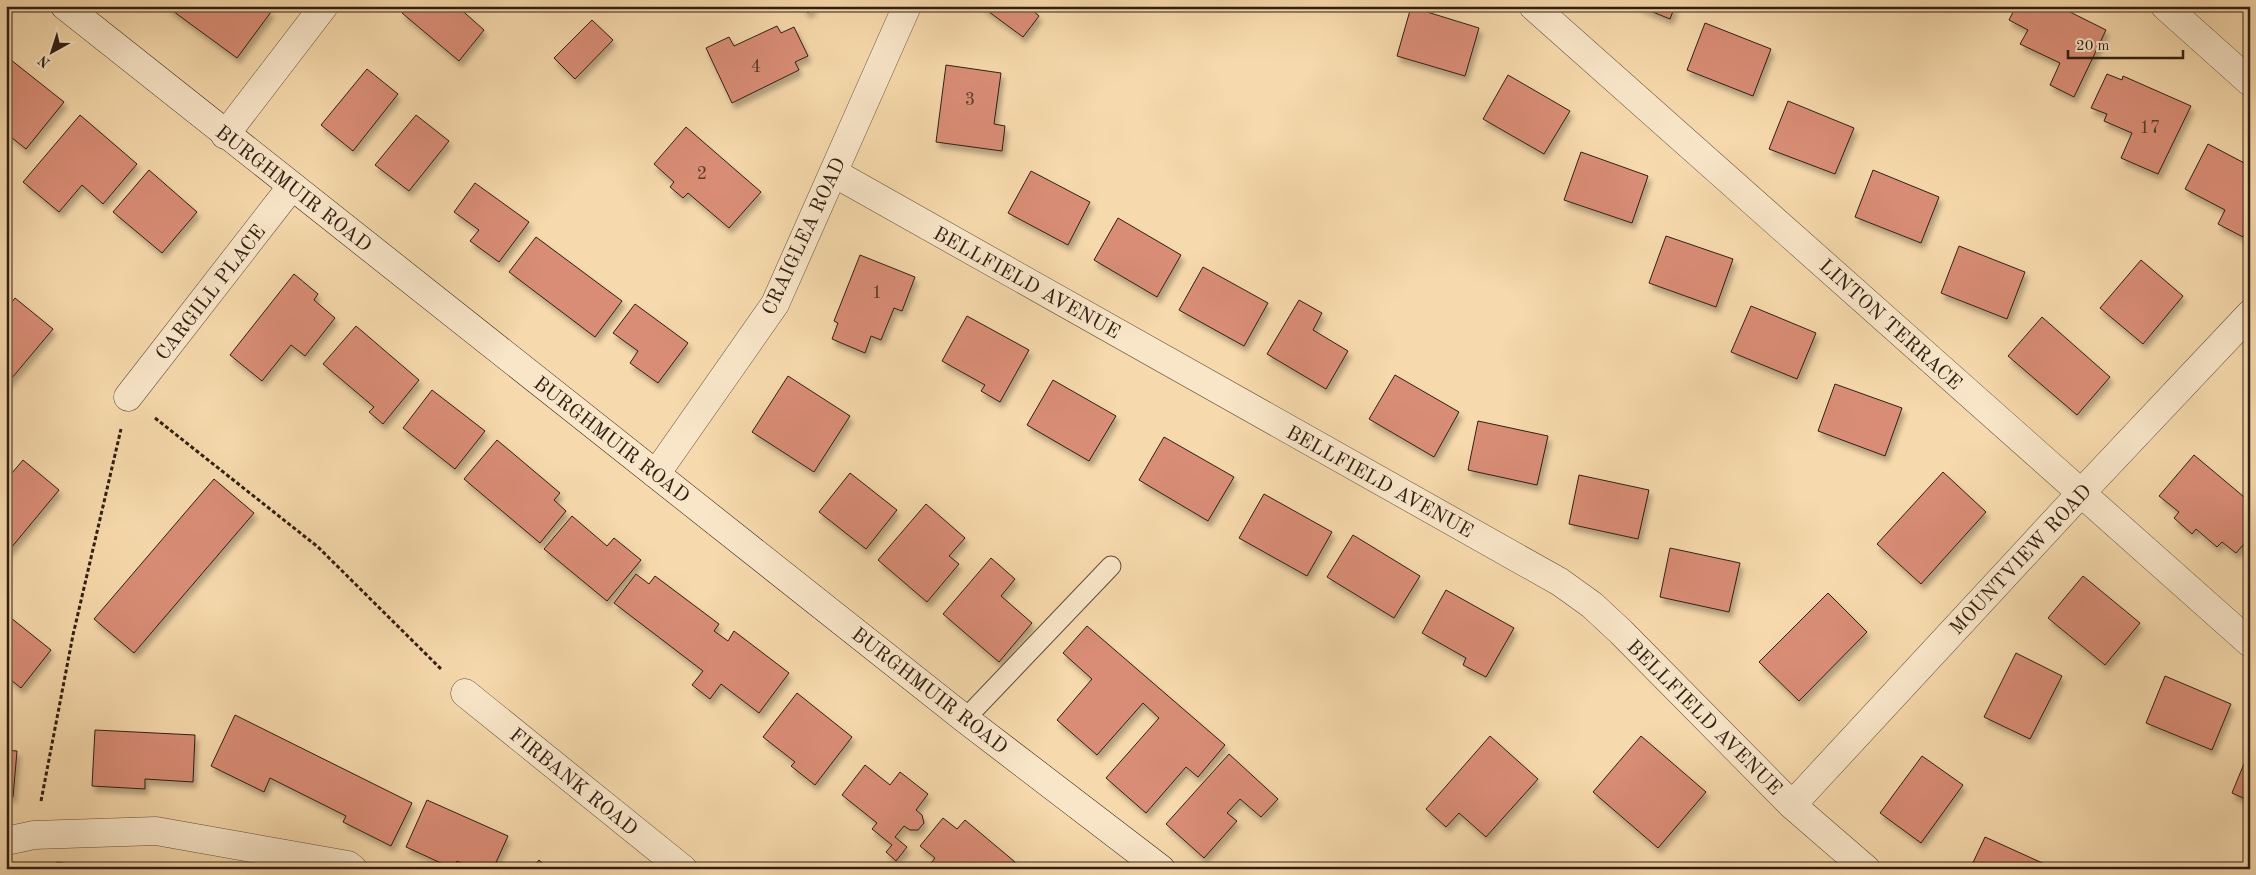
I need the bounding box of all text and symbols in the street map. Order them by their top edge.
north arrow [28,28,78,78]
scale bar [2068,28,2184,60]
text: 20 m [2076,39,2110,54]
text: N [36,52,53,70]
house number: 4 [751,58,761,76]
house number: 3 [965,91,975,109]
house number: 17 [2140,119,2160,137]
street label: BURGHMUIR ROAD [211,123,374,256]
street label: CRAIGLEA ROAD [760,155,850,319]
house number: 2 [697,165,707,183]
street label: CARGILL PLACE [153,222,270,364]
street label: BELLFIELD AVENUE [929,224,1123,343]
street label: LINTON TERRACE [1815,256,1965,395]
house number: 1 [872,284,882,302]
street label: BURGHMUIR ROAD [529,374,692,507]
street label: BELLFIELD AVENUE [1282,423,1476,542]
street label: MOUNTVIEW ROAD [1947,481,2096,639]
street label: BURGHMUIR ROAD [847,625,1010,758]
street label: BELLFIELD AVENUE [1622,637,1785,800]
street label: FIRBANK ROAD [505,725,640,840]

